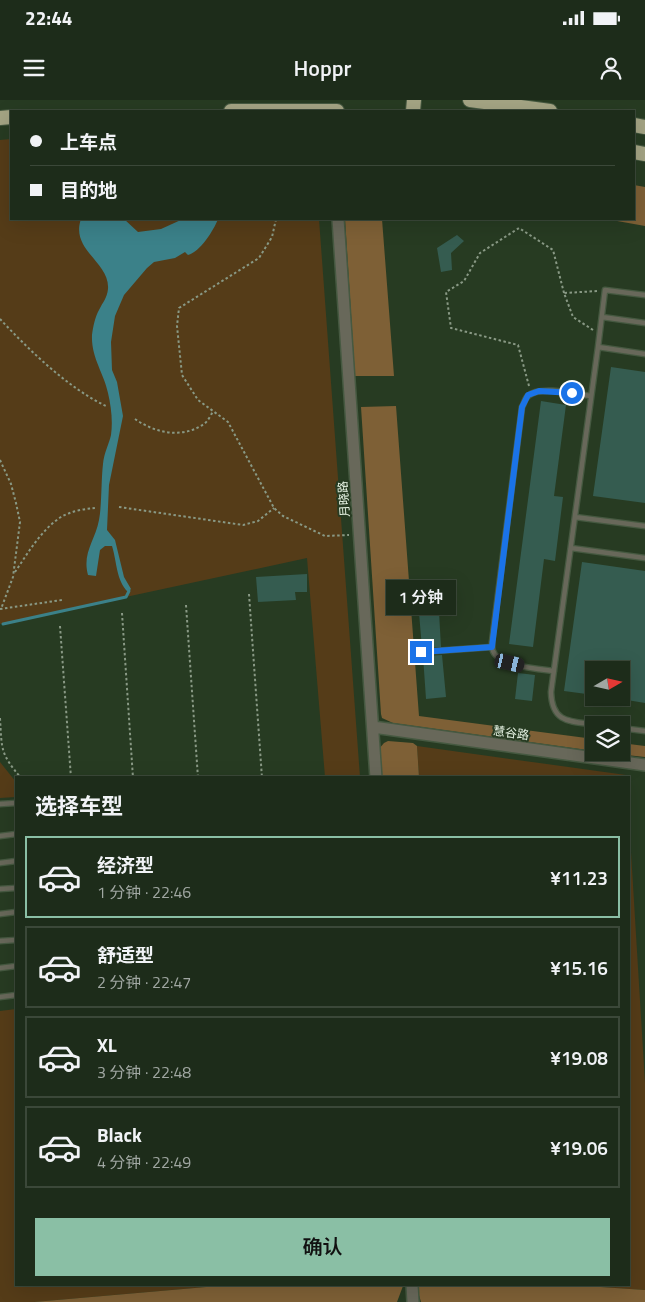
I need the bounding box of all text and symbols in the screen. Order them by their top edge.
text: 22:44 [25,3,72,32]
text: Hoppr [294,51,351,85]
icon: menu [20,54,48,82]
icon: person [597,54,625,82]
text: 上车点 [60,127,117,156]
text: 目的地 [60,175,117,204]
route start [561,382,583,404]
street label: 月晓路 [333,480,354,518]
callout: 1 分钟 [386,580,456,614]
text: 1 分钟 [399,585,443,609]
route end [410,641,432,663]
car [493,652,526,674]
north arrow [585,661,630,706]
map controls [585,661,630,761]
button: layers [585,716,630,761]
street label: 慧谷路 [492,721,530,744]
text: 选择车型 [35,789,123,823]
text: 经济型 [97,850,154,879]
icon: car [37,855,82,900]
text: ¥11.23 [550,863,608,892]
text: 1 分钟 · 22:46 [97,880,191,904]
text: 舒适型 [97,940,154,969]
icon: car [37,945,82,990]
text: ¥15.16 [550,953,608,982]
text: 2 分钟 · 22:47 [97,970,191,994]
text: XL [97,1030,117,1059]
icon: car [37,1035,82,1080]
text: ¥19.08 [550,1043,608,1072]
text: 3 分钟 · 22:48 [97,1060,191,1084]
text: Black [97,1120,142,1149]
icon: car [37,1125,82,1170]
text: ¥19.06 [550,1133,608,1162]
text: 4 分钟 · 22:49 [97,1150,191,1174]
button: 确认 [35,1218,610,1276]

